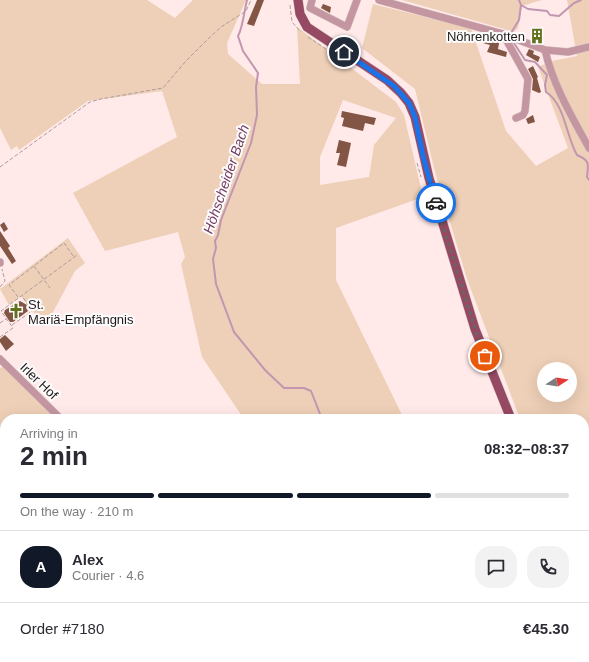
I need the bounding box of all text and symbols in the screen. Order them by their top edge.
building icon: Nöhrenkotten [528,27,546,45]
place label: Nöhrenkotten [447,29,525,44]
pin [327,35,361,69]
icon: home [333,41,355,63]
water label: Höhscheider Bach [200,122,252,236]
courier [416,183,456,223]
icon: car [425,192,447,214]
place label: St. Mariä-Empfängnis [28,297,134,327]
church icon: St. Mariä-Empfängnis [7,302,25,320]
pin [468,339,502,373]
icon: bag [474,345,496,367]
street label: Irler Hof [17,360,61,403]
north arrow [537,362,577,402]
map controls [537,362,577,402]
text: Arriving in [20,426,78,441]
text: 08:32–08:37 [484,440,569,457]
text: 2 min [20,441,88,471]
text: On the way · 210 m [20,504,133,519]
button: chat [475,546,517,588]
button: phone [527,546,569,588]
text: Alex [72,551,104,568]
text: A [36,558,46,575]
text: Courier · 4.6 [72,568,144,583]
text: Order #7180 [20,620,104,637]
text: €45.30 [523,620,569,637]

